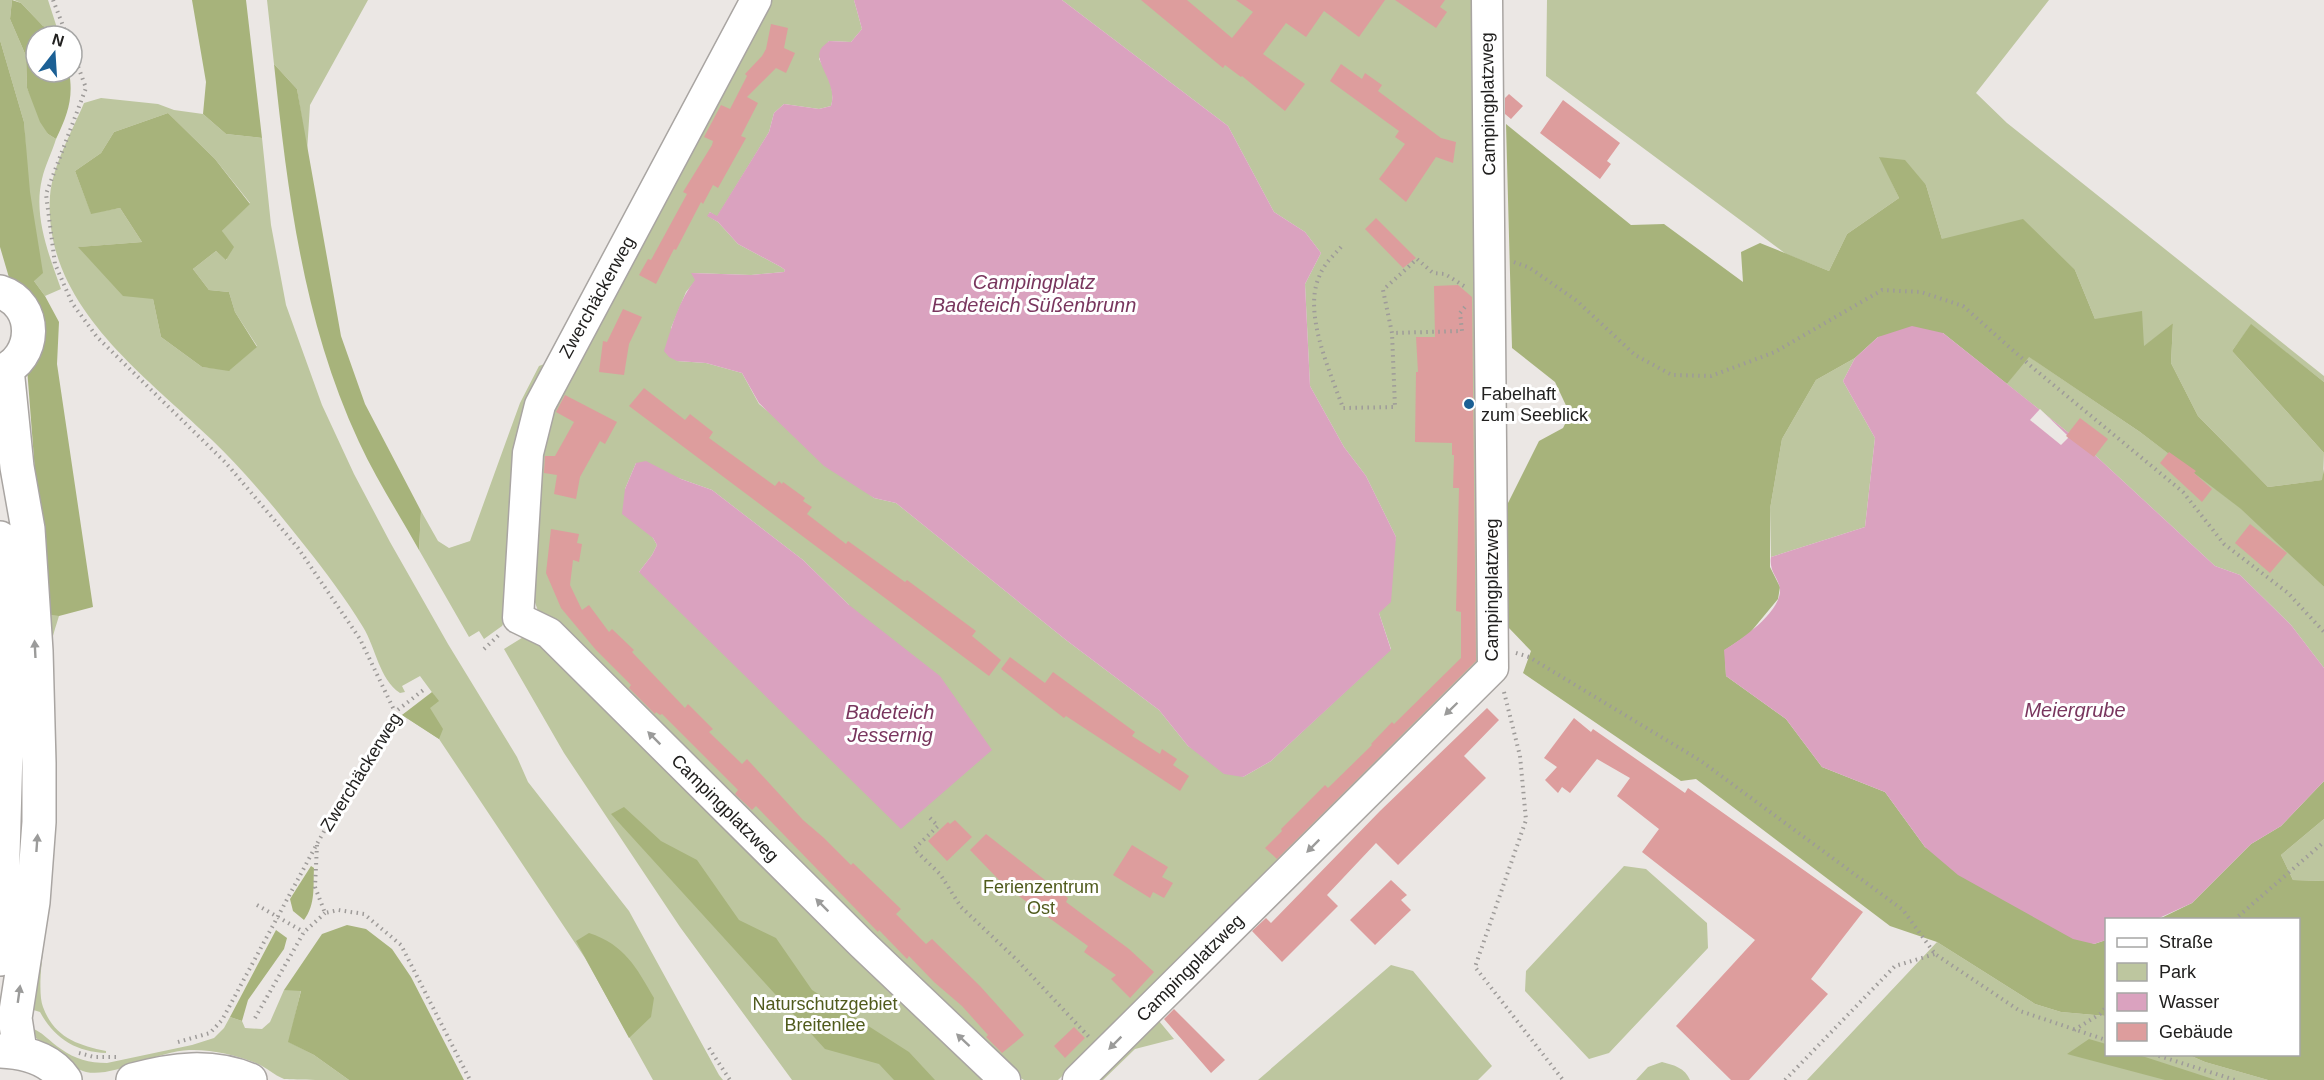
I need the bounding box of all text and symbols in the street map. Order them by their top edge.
north arrow [24,24,84,84]
text: N [50,30,66,50]
street label: Campingplatzweg [1477,32,1499,176]
street label: Zwerchäckerweg [555,233,639,361]
water label: Campingplatz Badeteich Süßenbrunn [932,271,1136,316]
place label: Fabelhaft zum Seeblick [1481,384,1589,425]
marker: Fabelhaft zum Seeblick [1462,397,1476,411]
street label: Campingplatzweg [1482,518,1502,662]
one-way arrow [31,639,40,658]
water label: Meiergrube [2024,699,2126,721]
water label: Badeteich Jessernig [846,701,934,746]
one-way arrow [1445,701,1459,715]
street label: Zwerchäckerweg [316,709,406,835]
one-way arrow [648,731,662,745]
street label: Campingplatzweg [667,750,783,866]
one-way arrow [32,834,42,853]
one-way arrow [1306,838,1320,852]
park label: Ferienzentrum Ost [983,877,1099,918]
one-way arrow [816,898,830,912]
street label: Campingplatzweg [1132,910,1248,1026]
legend [2105,918,2300,1056]
text: Straße [2159,932,2213,952]
text: Park [2159,962,2197,982]
one-way arrow [15,984,24,1003]
text: Wasser [2159,992,2219,1012]
park label: Naturschutzgebiet Breitenlee [752,994,898,1035]
text: Gebäude [2159,1022,2233,1042]
one-way arrow [956,1034,971,1047]
one-way arrow [1109,1035,1123,1049]

